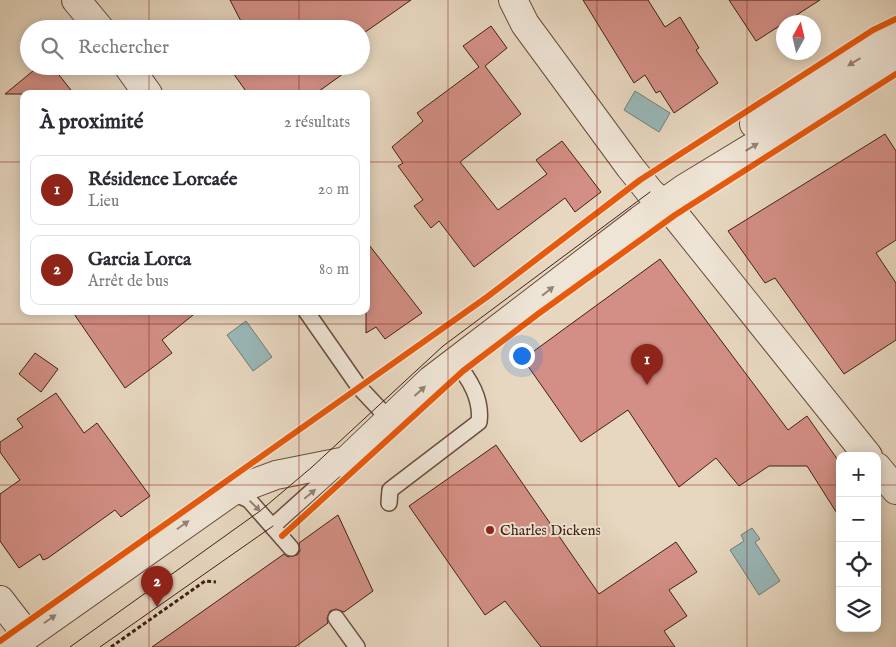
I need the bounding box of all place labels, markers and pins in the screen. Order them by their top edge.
pin: 1 [631,344,663,385]
place label: Charles Dickens [500,521,601,540]
marker: Charles Dickens [484,524,496,536]
pin: 2 [141,566,173,607]

